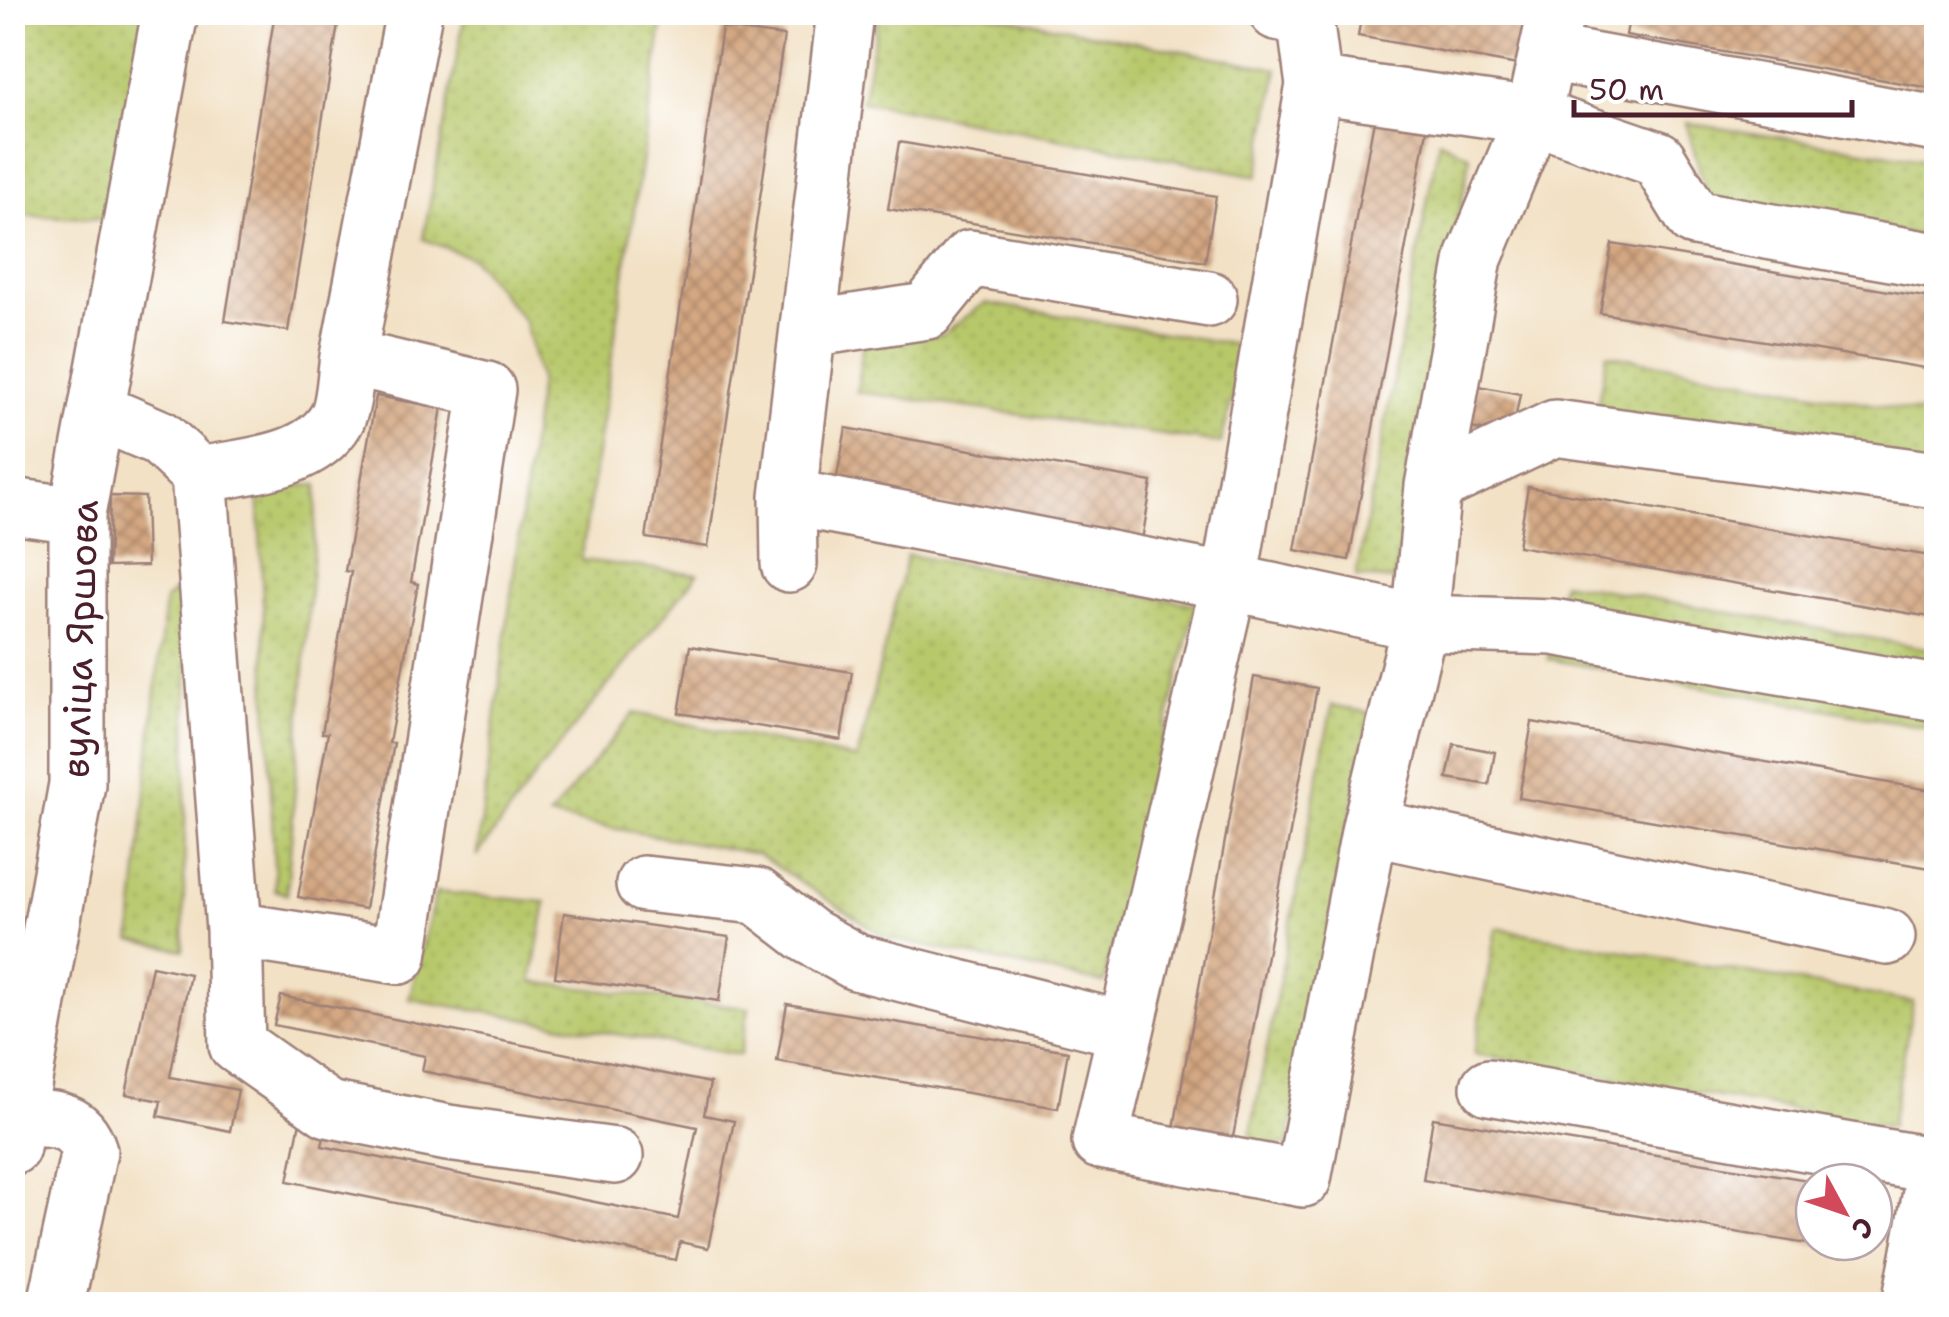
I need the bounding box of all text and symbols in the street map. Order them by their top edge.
scale bar [1574,55,1852,117]
text: 50 m [1589,69,1664,110]
street label: вуліца Яршова [49,499,110,779]
north arrow [1794,1162,1894,1262]
text: С [1843,1209,1883,1247]

